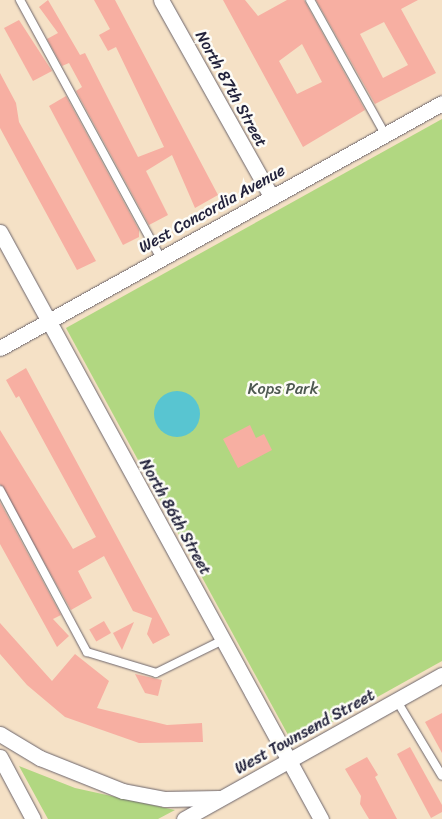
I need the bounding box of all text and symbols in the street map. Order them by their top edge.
street label: North 87th Street [191,27,271,151]
street label: West Concordia Avenue [135,161,289,257]
park label: Kops Park [248,379,318,399]
street label: North 86th Street [135,455,215,579]
street label: West Townsend Street [232,686,378,778]

